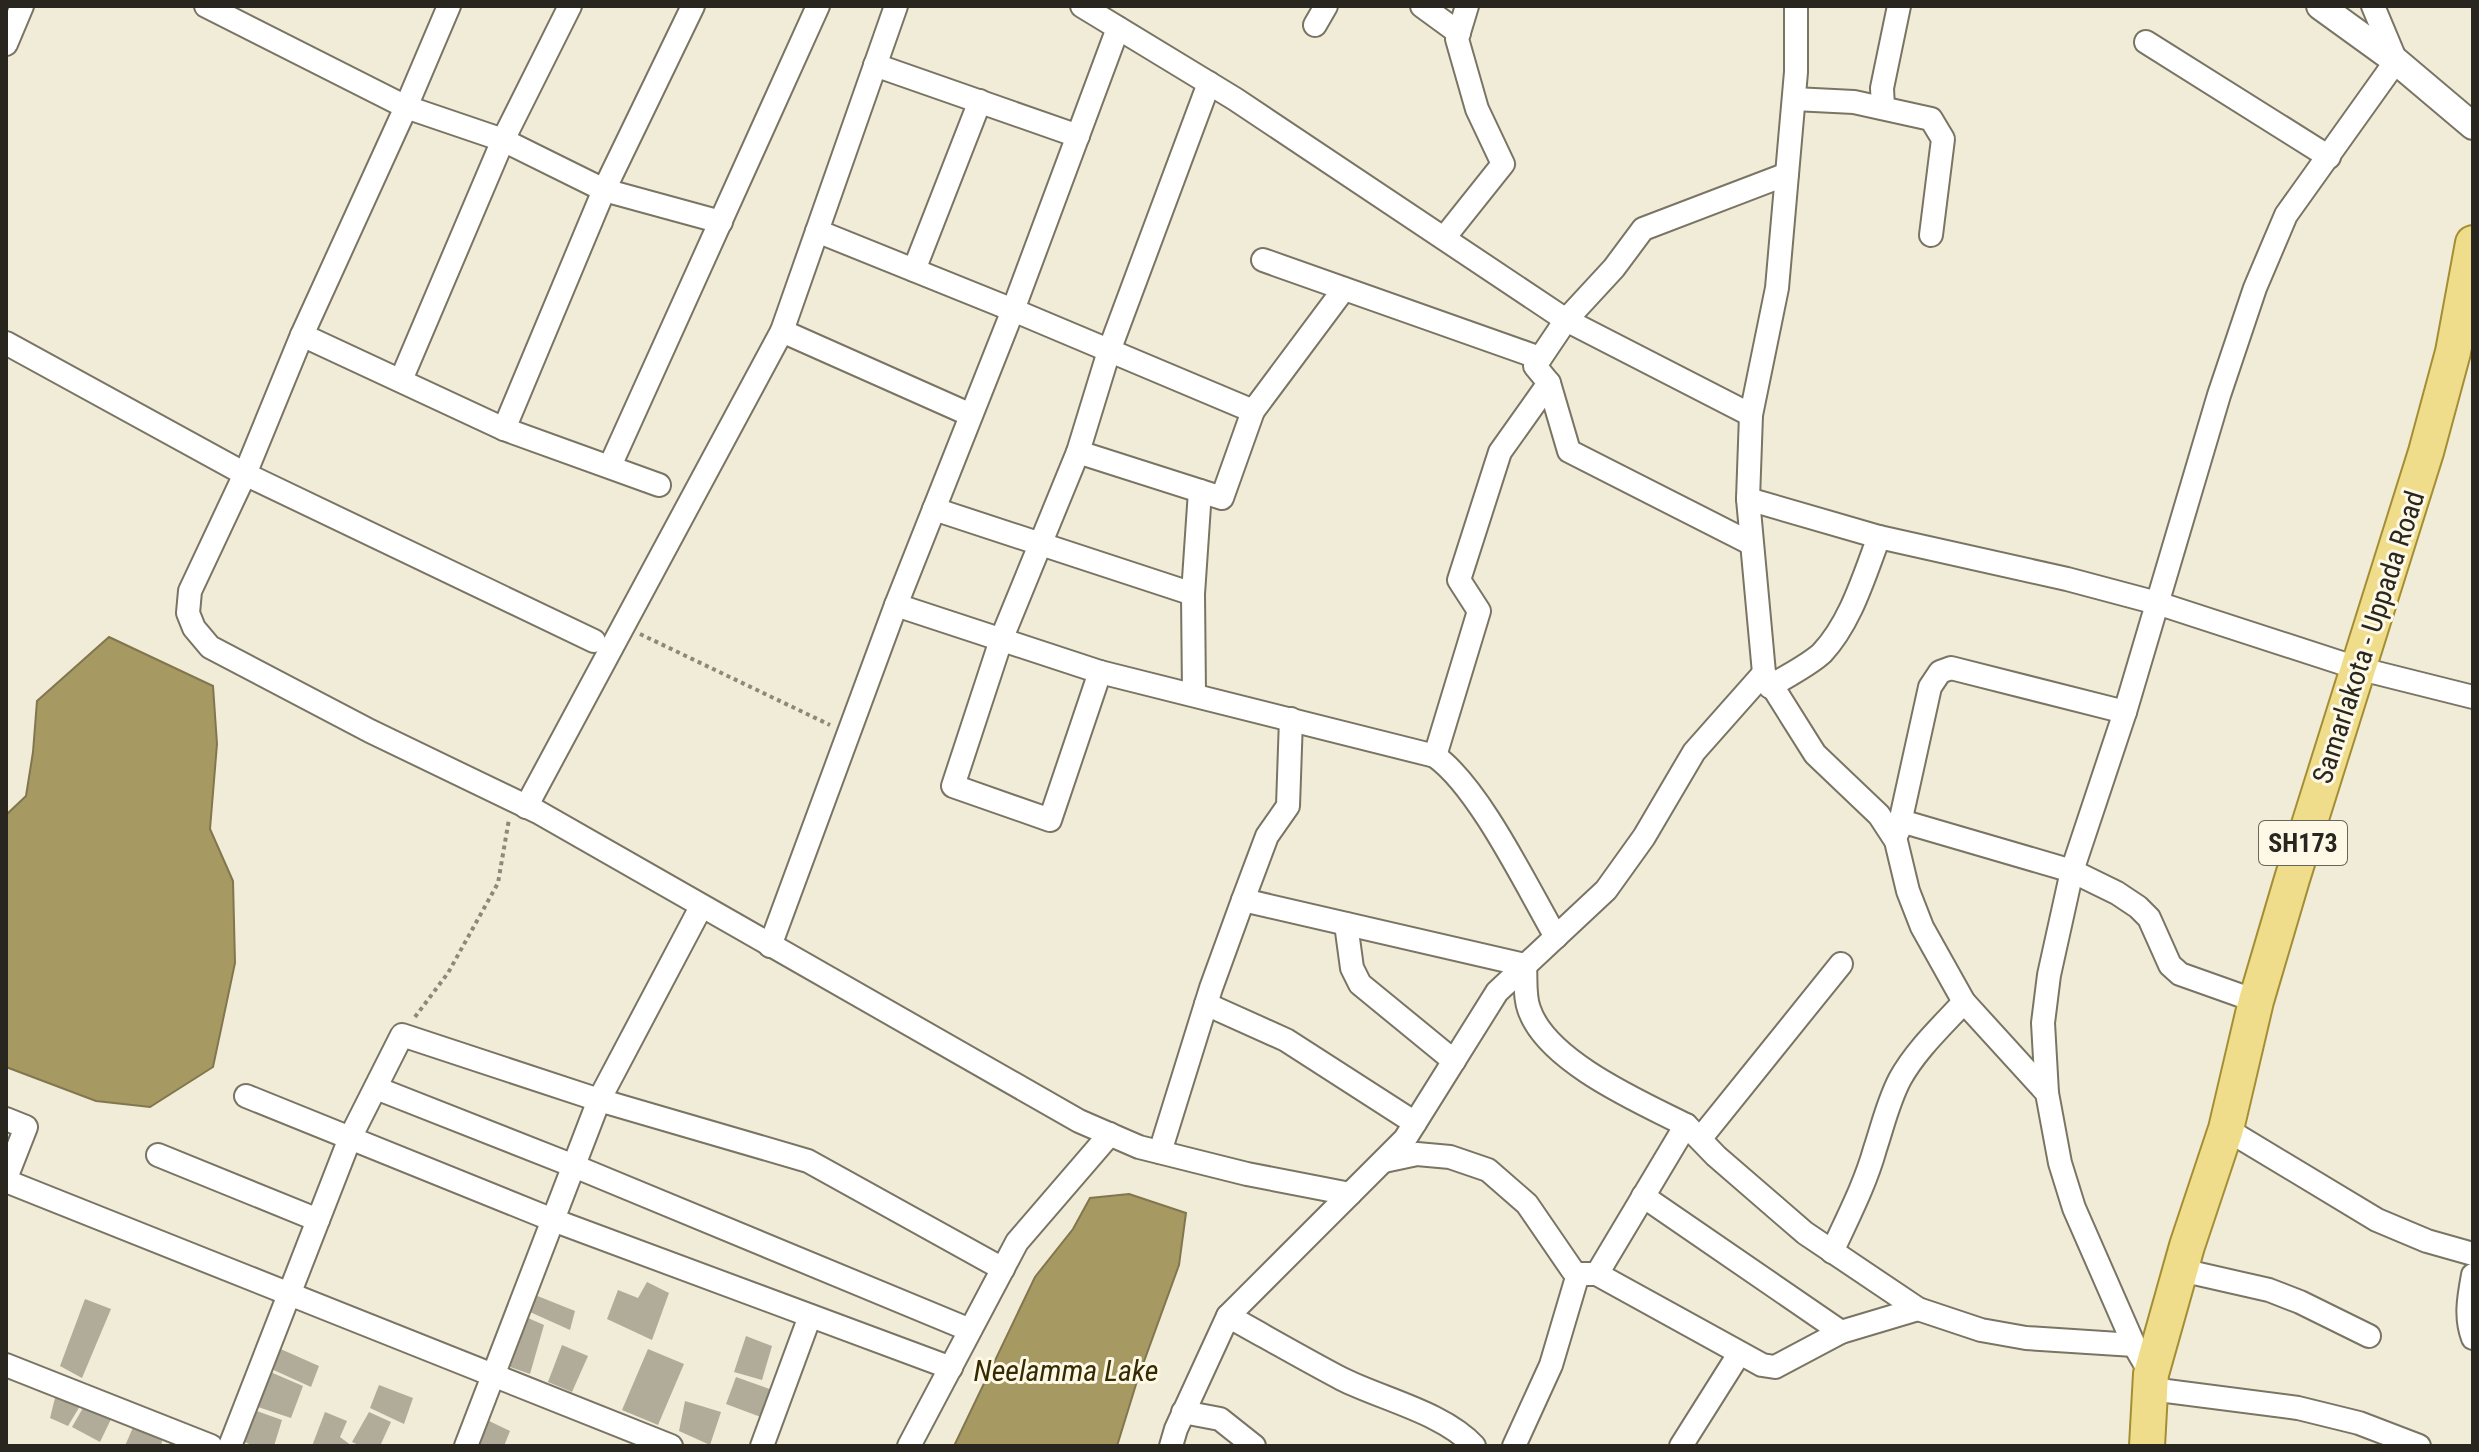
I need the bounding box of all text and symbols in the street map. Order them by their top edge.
street label: Samarlakota - Uppada Road [2306,487,2431,788]
road number: SH173 [2259,821,2347,865]
water label: Neelamma Lake [974,1353,1158,1388]

